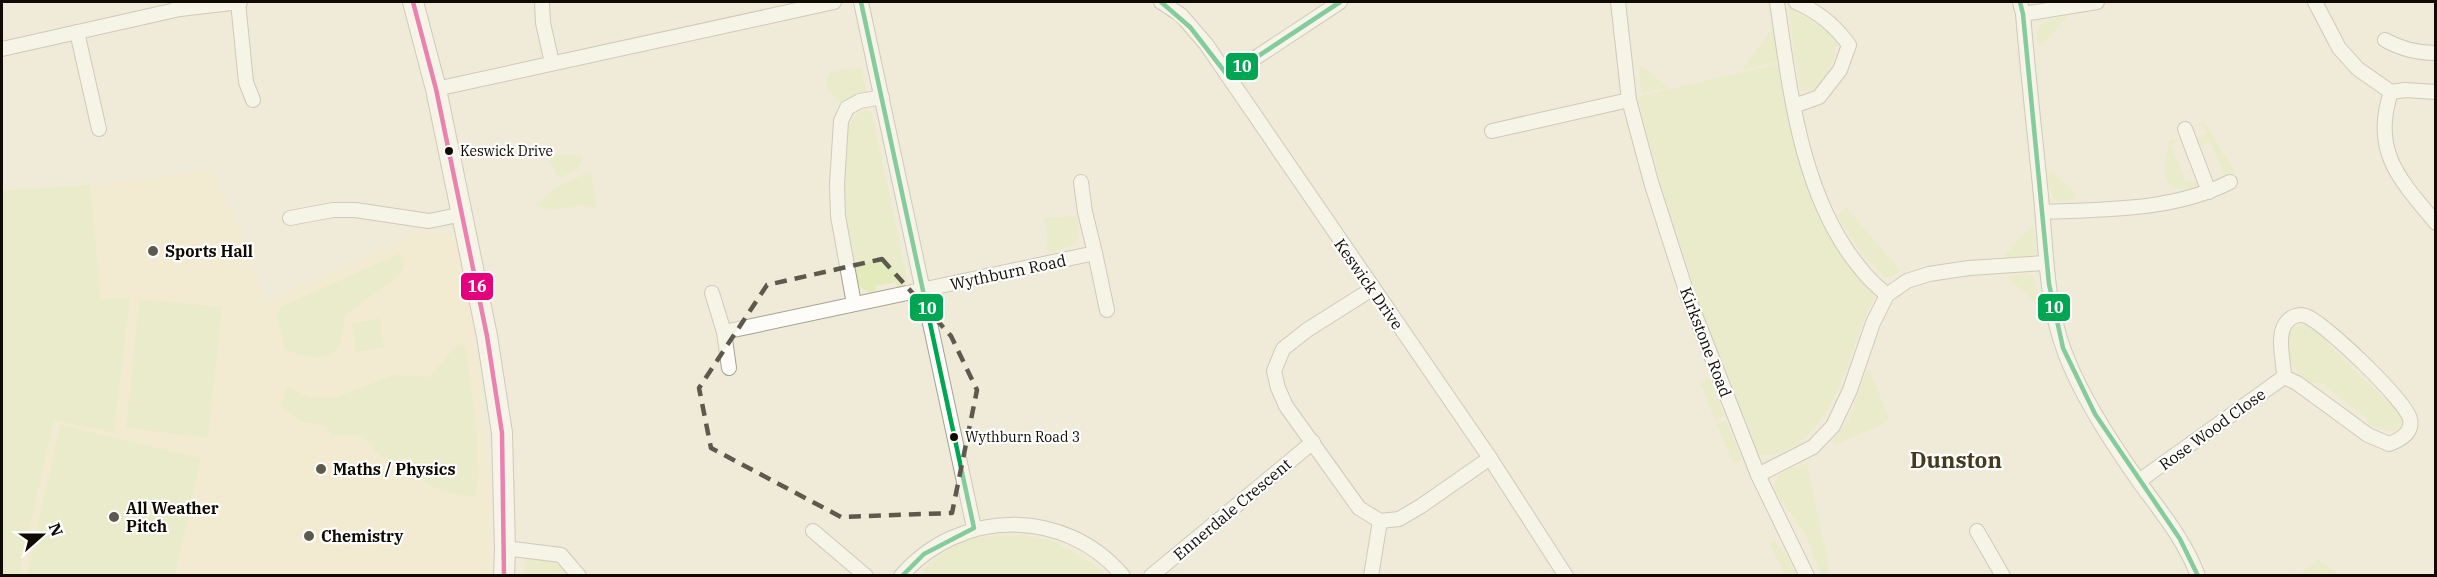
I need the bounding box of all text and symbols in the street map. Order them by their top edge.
line badge: 10 [1225,52,1259,81]
text: 10 [1232,56,1252,76]
place label: Keswick Drive [460,142,553,160]
marker: Keswick Drive [443,145,455,157]
street label: Keswick Drive [1330,235,1408,333]
place label: Sports Hall [165,241,253,261]
marker: Sports Hall [146,244,160,258]
street label: Wythburn Road [948,250,1068,294]
line badge: 16 [460,272,494,301]
text: 16 [467,276,487,296]
street label: Kirkstone Road [1676,284,1736,400]
line badge: 10 [909,293,944,322]
line badge: 10 [2037,293,2071,322]
text: 10 [2044,297,2064,317]
text: 10 [917,298,937,318]
street label: Rose Wood Close [2155,384,2269,474]
place label: Wythburn Road 3 [965,428,1080,446]
marker: Wythburn Road 3 [948,431,960,443]
district label: Dunston [1910,445,2002,474]
street label: Ennerdale Crescent [1169,454,1295,564]
place label: Maths / Physics [333,459,456,479]
marker: Maths / Physics [314,462,328,476]
place label: All Weather Pitch [126,498,219,536]
north arrow [12,505,72,565]
marker: All Weather Pitch [107,510,121,524]
text: N [44,520,68,539]
place label: Chemistry [321,526,404,546]
marker: Chemistry [302,529,316,543]

